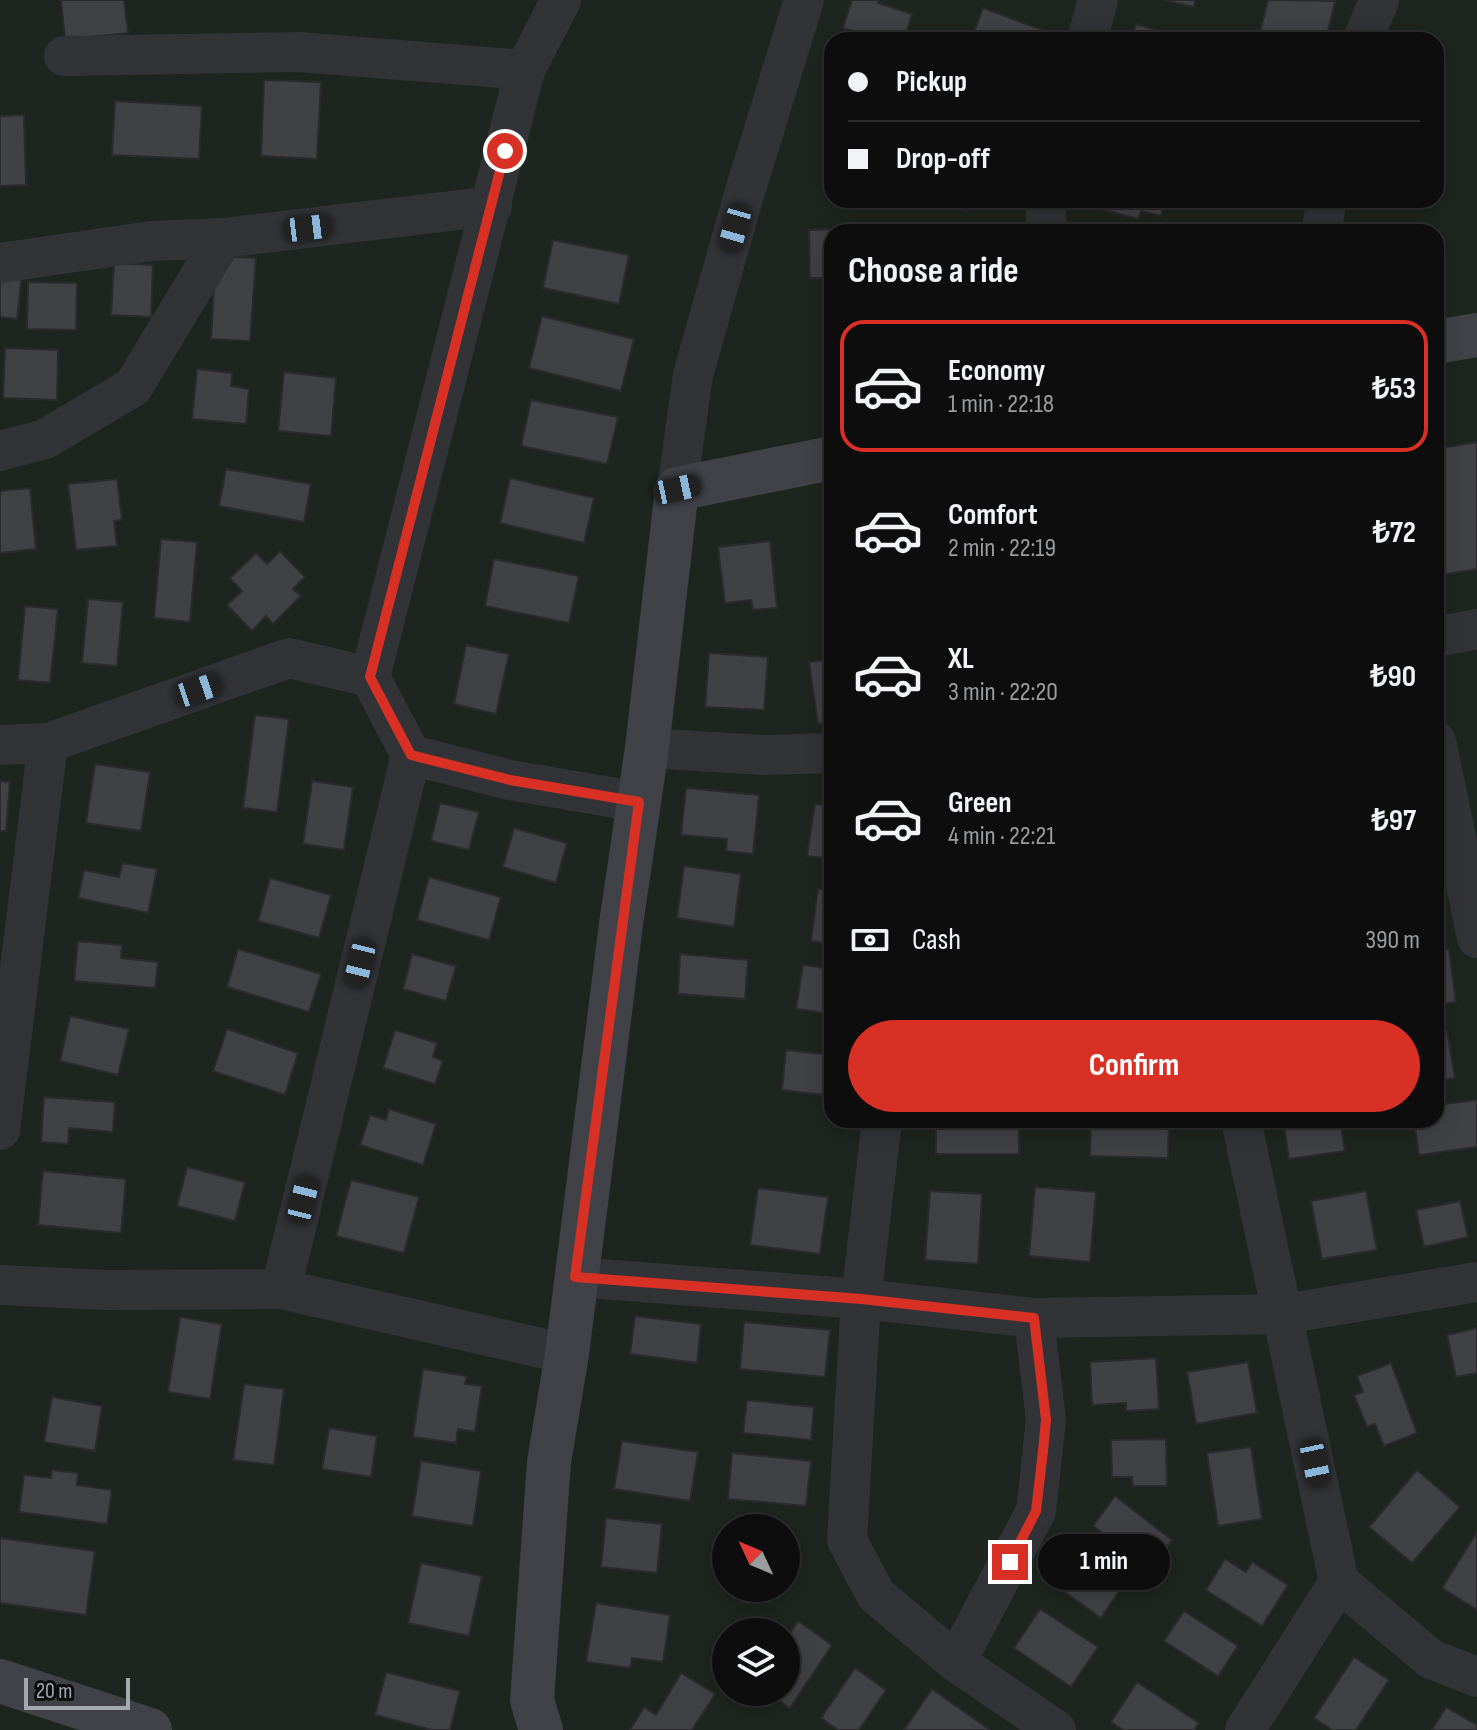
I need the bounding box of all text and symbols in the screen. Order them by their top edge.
text: Pickup [896,64,967,100]
route start [487,133,523,169]
text: Drop-off [896,141,990,177]
car [717,202,753,254]
car [283,213,333,243]
text: Choose a ride [848,250,1019,293]
icon: car [852,350,924,422]
text: Economy [948,353,1045,389]
text: ₺53 [1372,371,1416,407]
text: 1 min · 22:18 [948,389,1054,420]
car [651,472,703,506]
icon: car [852,494,924,566]
text: Comfort [948,497,1038,533]
text: ₺72 [1373,515,1416,551]
text: 2 min · 22:19 [948,533,1056,564]
icon: car [852,638,924,710]
text: XL [948,641,974,677]
text: ₺90 [1370,659,1416,695]
car [171,671,225,709]
text: 3 min · 22:20 [948,677,1058,708]
icon: car [852,782,924,854]
text: Green [948,785,1012,821]
text: ₺97 [1372,803,1416,839]
text: 4 min · 22:21 [948,821,1055,852]
icon: cash [848,918,892,962]
text: Cash [912,922,961,958]
text: 390 m [1365,925,1420,956]
car [343,937,377,989]
button: Confirm [848,1020,1420,1112]
car [286,1174,320,1226]
car [1298,1437,1332,1489]
north arrow [712,1514,800,1602]
map controls [712,1514,800,1706]
callout: 1 min [1038,1534,1170,1590]
route end [992,1544,1028,1580]
text: 1 min [1080,1546,1128,1577]
button: layers [712,1618,800,1706]
scale bar [24,1674,130,1710]
text: 20 m [36,1678,73,1705]

